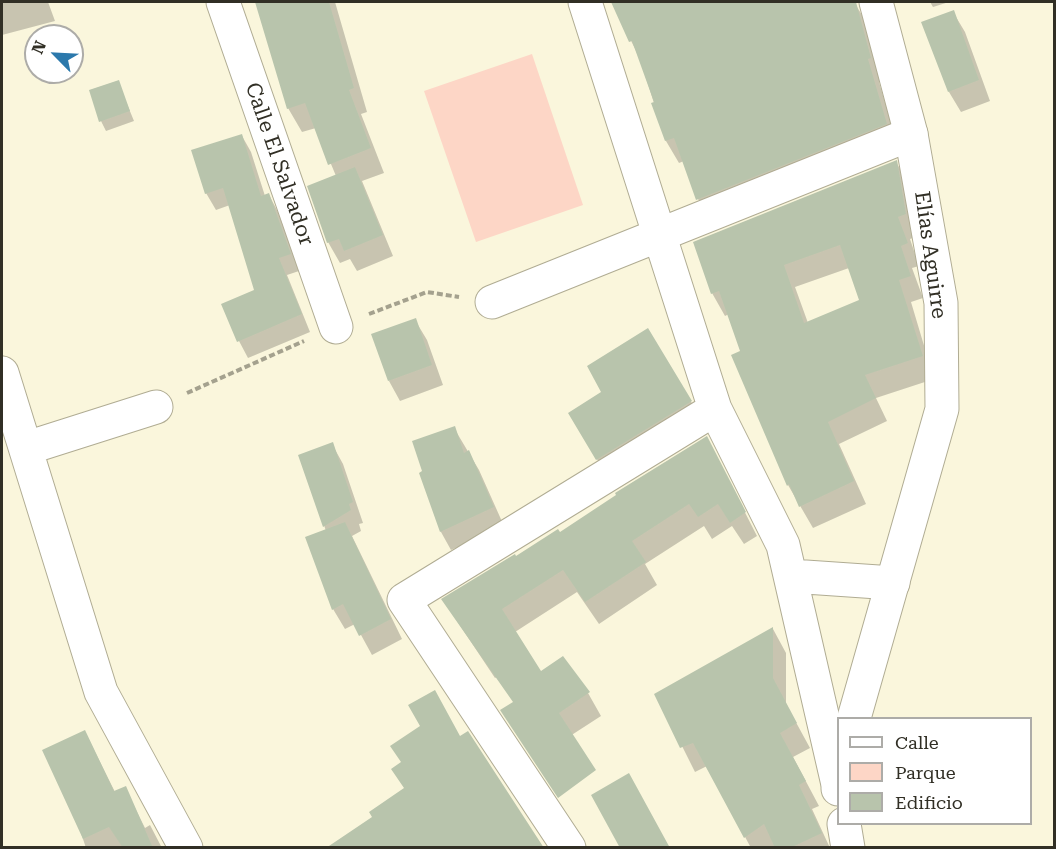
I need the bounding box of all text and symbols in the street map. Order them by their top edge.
north arrow [24,24,84,84]
text: N [28,38,50,57]
street label: Calle El Salvador [239,79,319,249]
street label: Elías Aguirre [909,190,951,320]
legend [837,717,1032,825]
text: Calle [895,732,939,753]
text: Parque [895,762,956,783]
text: Edificio [895,792,963,813]

